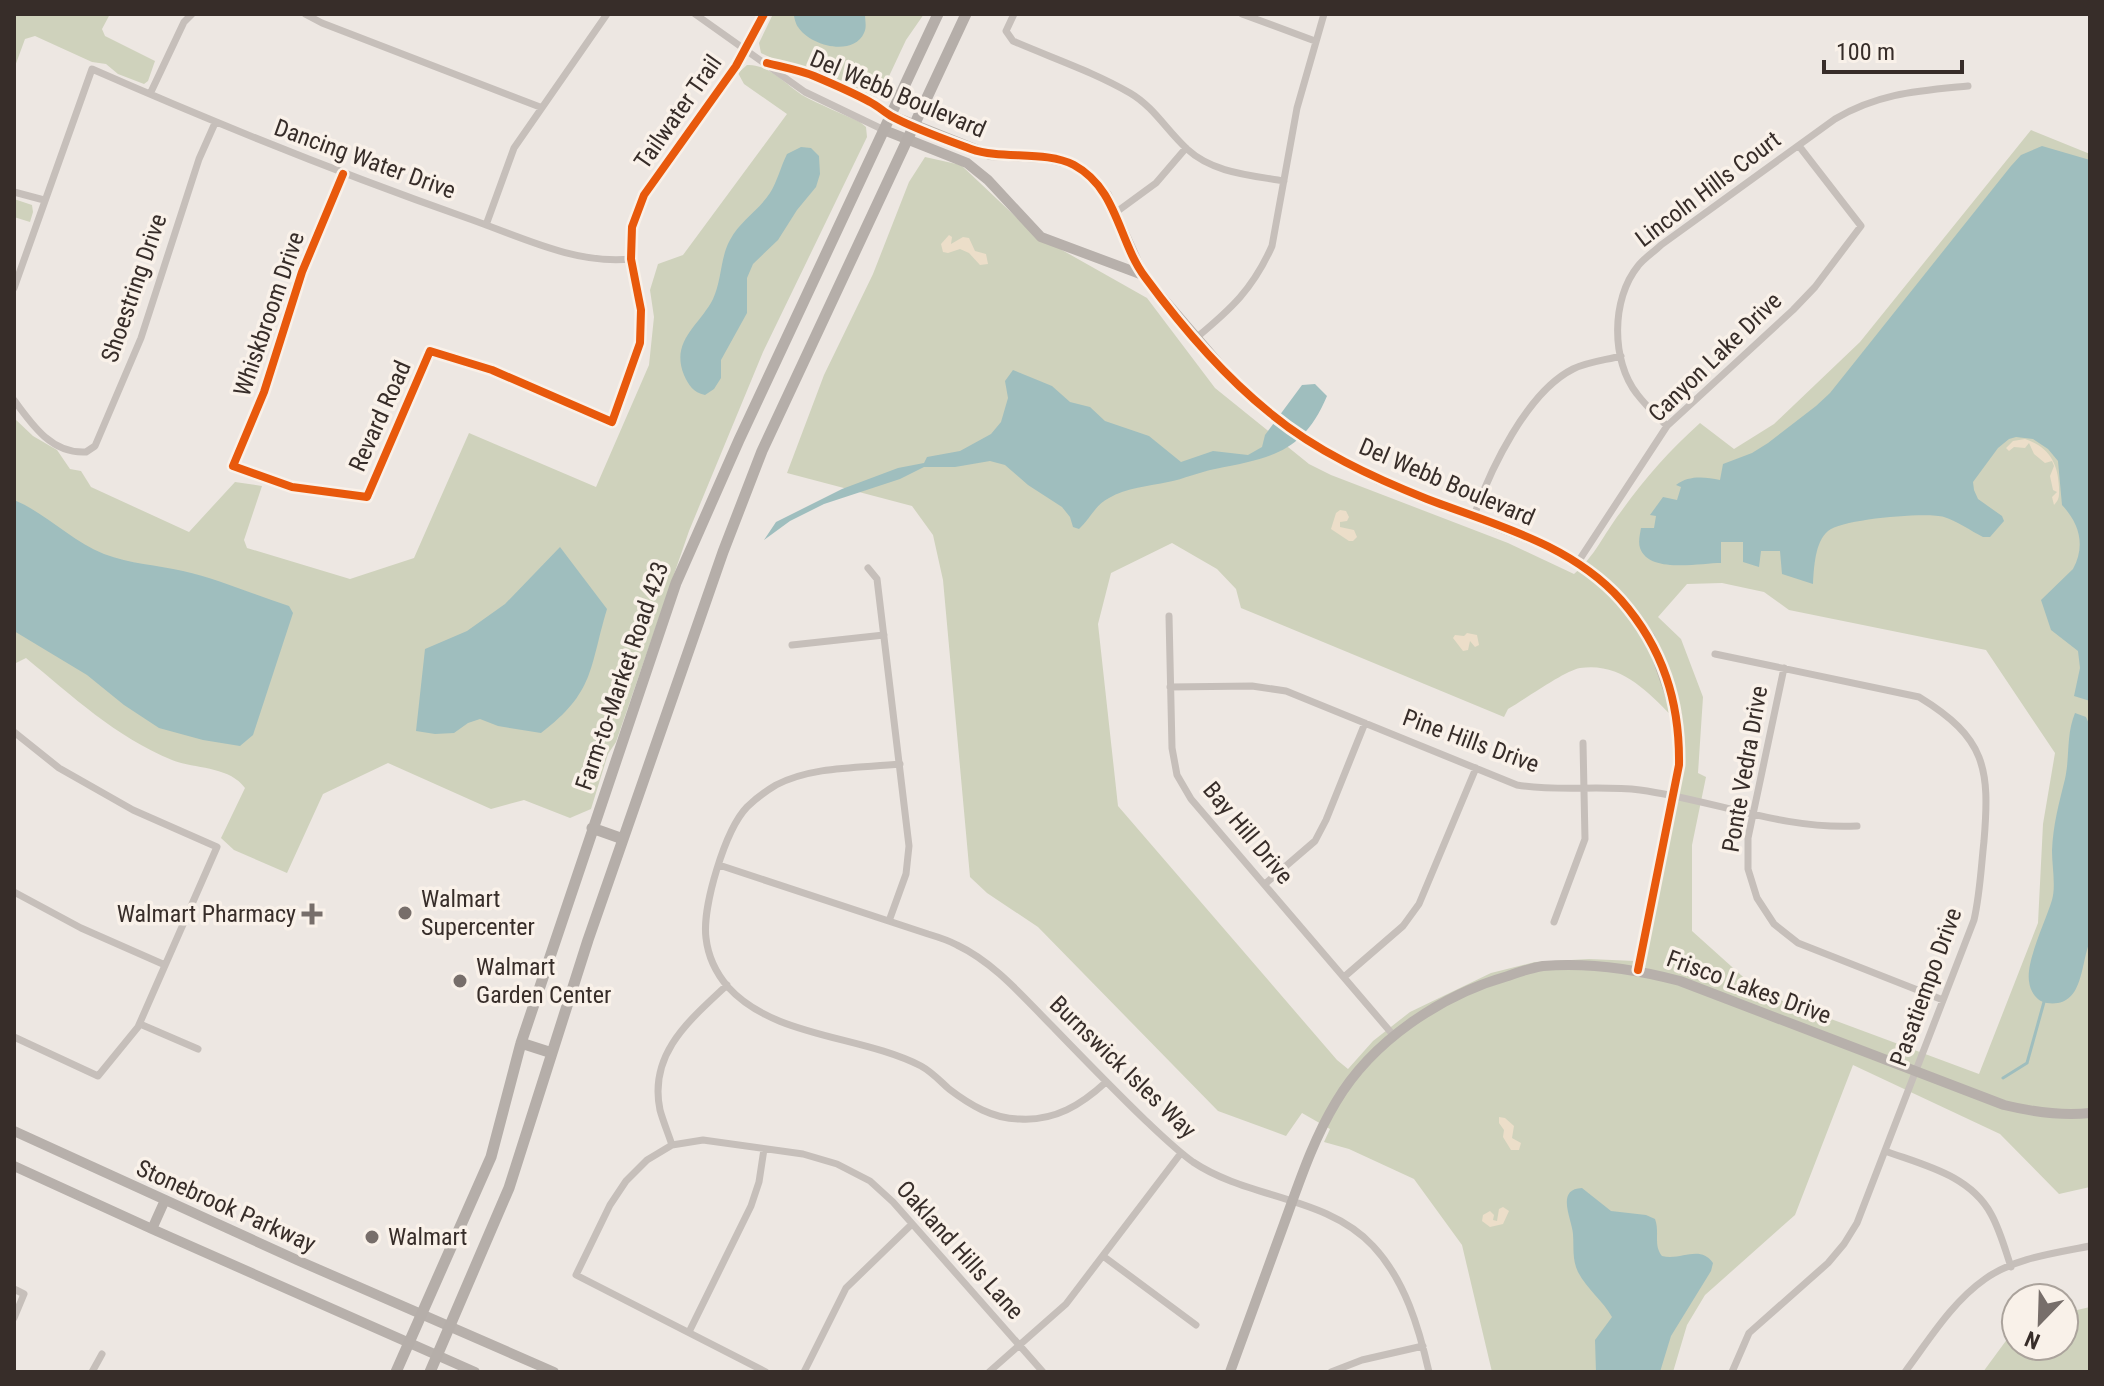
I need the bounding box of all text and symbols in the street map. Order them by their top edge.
scale bar [1824,24,1962,74]
text: 100 m [1836,38,1895,66]
street label: Del Webb Boulevard [806,44,990,144]
street label: Tailwater Trail [629,50,727,174]
street label: Dancing Water Drive [271,113,459,205]
street label: Lincoln Hills Court [1630,125,1786,253]
street label: Shoestring Drive [96,210,172,366]
street label: Whiskbroom Drive [228,228,310,400]
street label: Canyon Lake Drive [1643,287,1787,427]
street label: Revard Road [343,356,417,476]
street label: Del Webb Boulevard [1355,432,1539,532]
street label: Farm-to-Market Road 423 [570,558,674,794]
street label: Ponte Vedra Drive [1717,684,1773,854]
street label: Pine Hills Drive [1399,703,1543,779]
street label: Bay Hill Drive [1197,776,1299,890]
place label: Walmart Supercenter [421,885,535,941]
place label: Walmart Pharmacy [117,900,296,928]
marker: Walmart Supercenter [396,904,414,922]
street label: Pasatiempo Drive [1884,904,1968,1070]
marker: Walmart Pharmacy [303,905,321,923]
street label: Frisco Lakes Drive [1663,944,1835,1030]
place label: Walmart Garden Center [476,953,611,1009]
marker: Walmart Garden Center [451,972,469,990]
street label: Burnswick Isles Way [1044,990,1202,1144]
street label: Stonebrook Parkway [132,1154,320,1258]
street label: Oakland Hills Lane [891,1175,1029,1325]
place label: Walmart [388,1223,467,1251]
marker: Walmart [363,1228,381,1246]
north arrow [2000,1282,2080,1362]
text: N [2021,1326,2043,1354]

